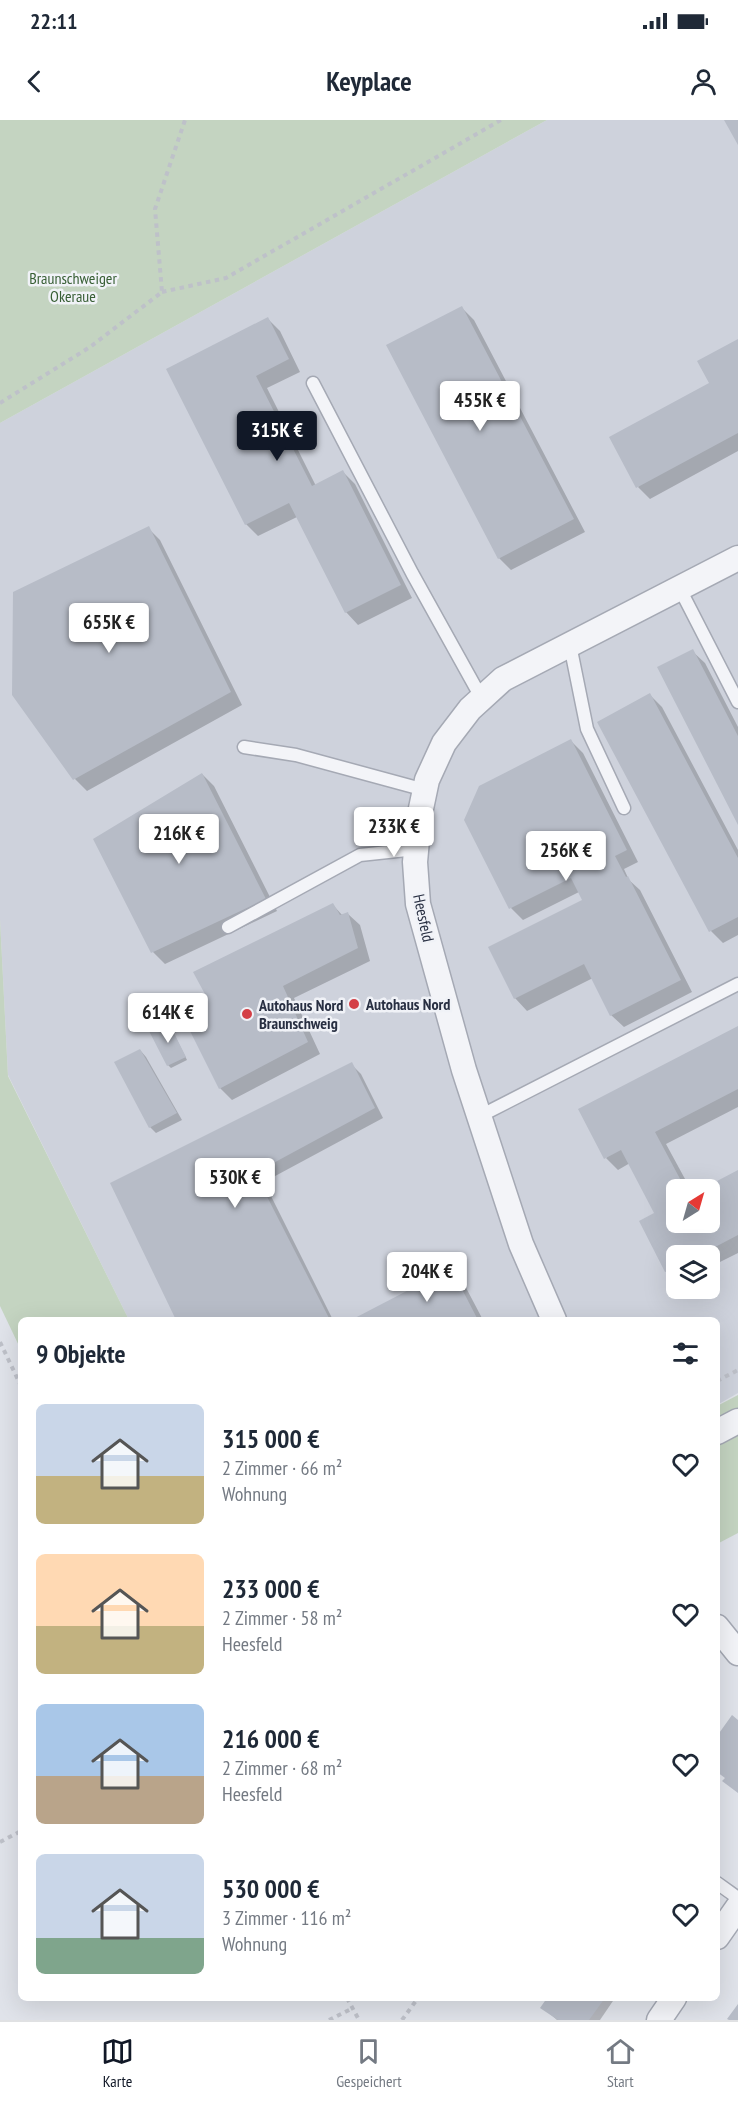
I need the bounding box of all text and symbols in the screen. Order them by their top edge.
text: 22:11 [30,7,78,35]
text: Keyplace [326,64,412,98]
icon: back [18,65,51,98]
icon: person [687,65,720,98]
park label: Braunschweiger Okeraue [29,268,117,306]
pin: 455K € [431,381,529,432]
text: 455K € [454,387,506,413]
pin: 315K € [228,411,326,462]
text: 315K € [251,417,303,443]
pin: 655K € [60,603,158,654]
text: 655K € [83,609,135,635]
pin: 233K € [345,807,443,858]
text: 233K € [368,813,420,839]
pin: 216K € [130,814,228,865]
text: 216K € [153,820,205,846]
pin: 256K € [517,831,615,882]
text: 256K € [540,837,592,863]
street label: Heesfeld [409,892,439,944]
pin: 614K € [119,993,217,1044]
place label: Autohaus Nord [365,994,450,1014]
place label: Autohaus Nord Braunschweig [258,995,343,1033]
marker: Autohaus Nord [347,997,361,1011]
text: 614K € [142,999,194,1025]
marker: Autohaus Nord Braunschweig [240,1007,254,1021]
pin: 530K € [186,1158,284,1209]
text: 530K € [209,1164,261,1190]
north arrow [666,1179,720,1233]
map controls [666,1179,720,1299]
button: layers [666,1245,720,1299]
pin: 204K € [378,1252,476,1303]
text: 204K € [401,1258,453,1284]
text: 9 Objekte [36,1337,126,1370]
icon: filters [669,1337,702,1370]
text: 315 000 € [222,1422,320,1455]
icon: home [84,1428,156,1500]
icon: heart [669,1448,702,1481]
text: 2 Zimmer · 66 m² [222,1455,342,1481]
text: Wohnung [222,1481,287,1507]
text: 233 000 € [222,1572,320,1605]
icon: home [84,1578,156,1650]
icon: heart [669,1598,702,1631]
text: 2 Zimmer · 58 m² [222,1605,342,1631]
text: Heesfeld [222,1631,282,1657]
text: 216 000 € [222,1722,320,1755]
icon: home [84,1728,156,1800]
icon: heart [669,1748,702,1781]
text: 2 Zimmer · 68 m² [222,1755,342,1781]
text: Heesfeld [222,1781,282,1807]
text: 530 000 € [222,1872,320,1905]
icon: home [84,1878,156,1950]
icon: heart [669,1898,702,1931]
text: 3 Zimmer · 116 m² [222,1905,351,1931]
text: Wohnung [222,1931,287,1957]
tab: Karte [101,2035,134,2091]
tab: Gespeichert [336,2035,402,2091]
tab: Start [604,2035,637,2091]

